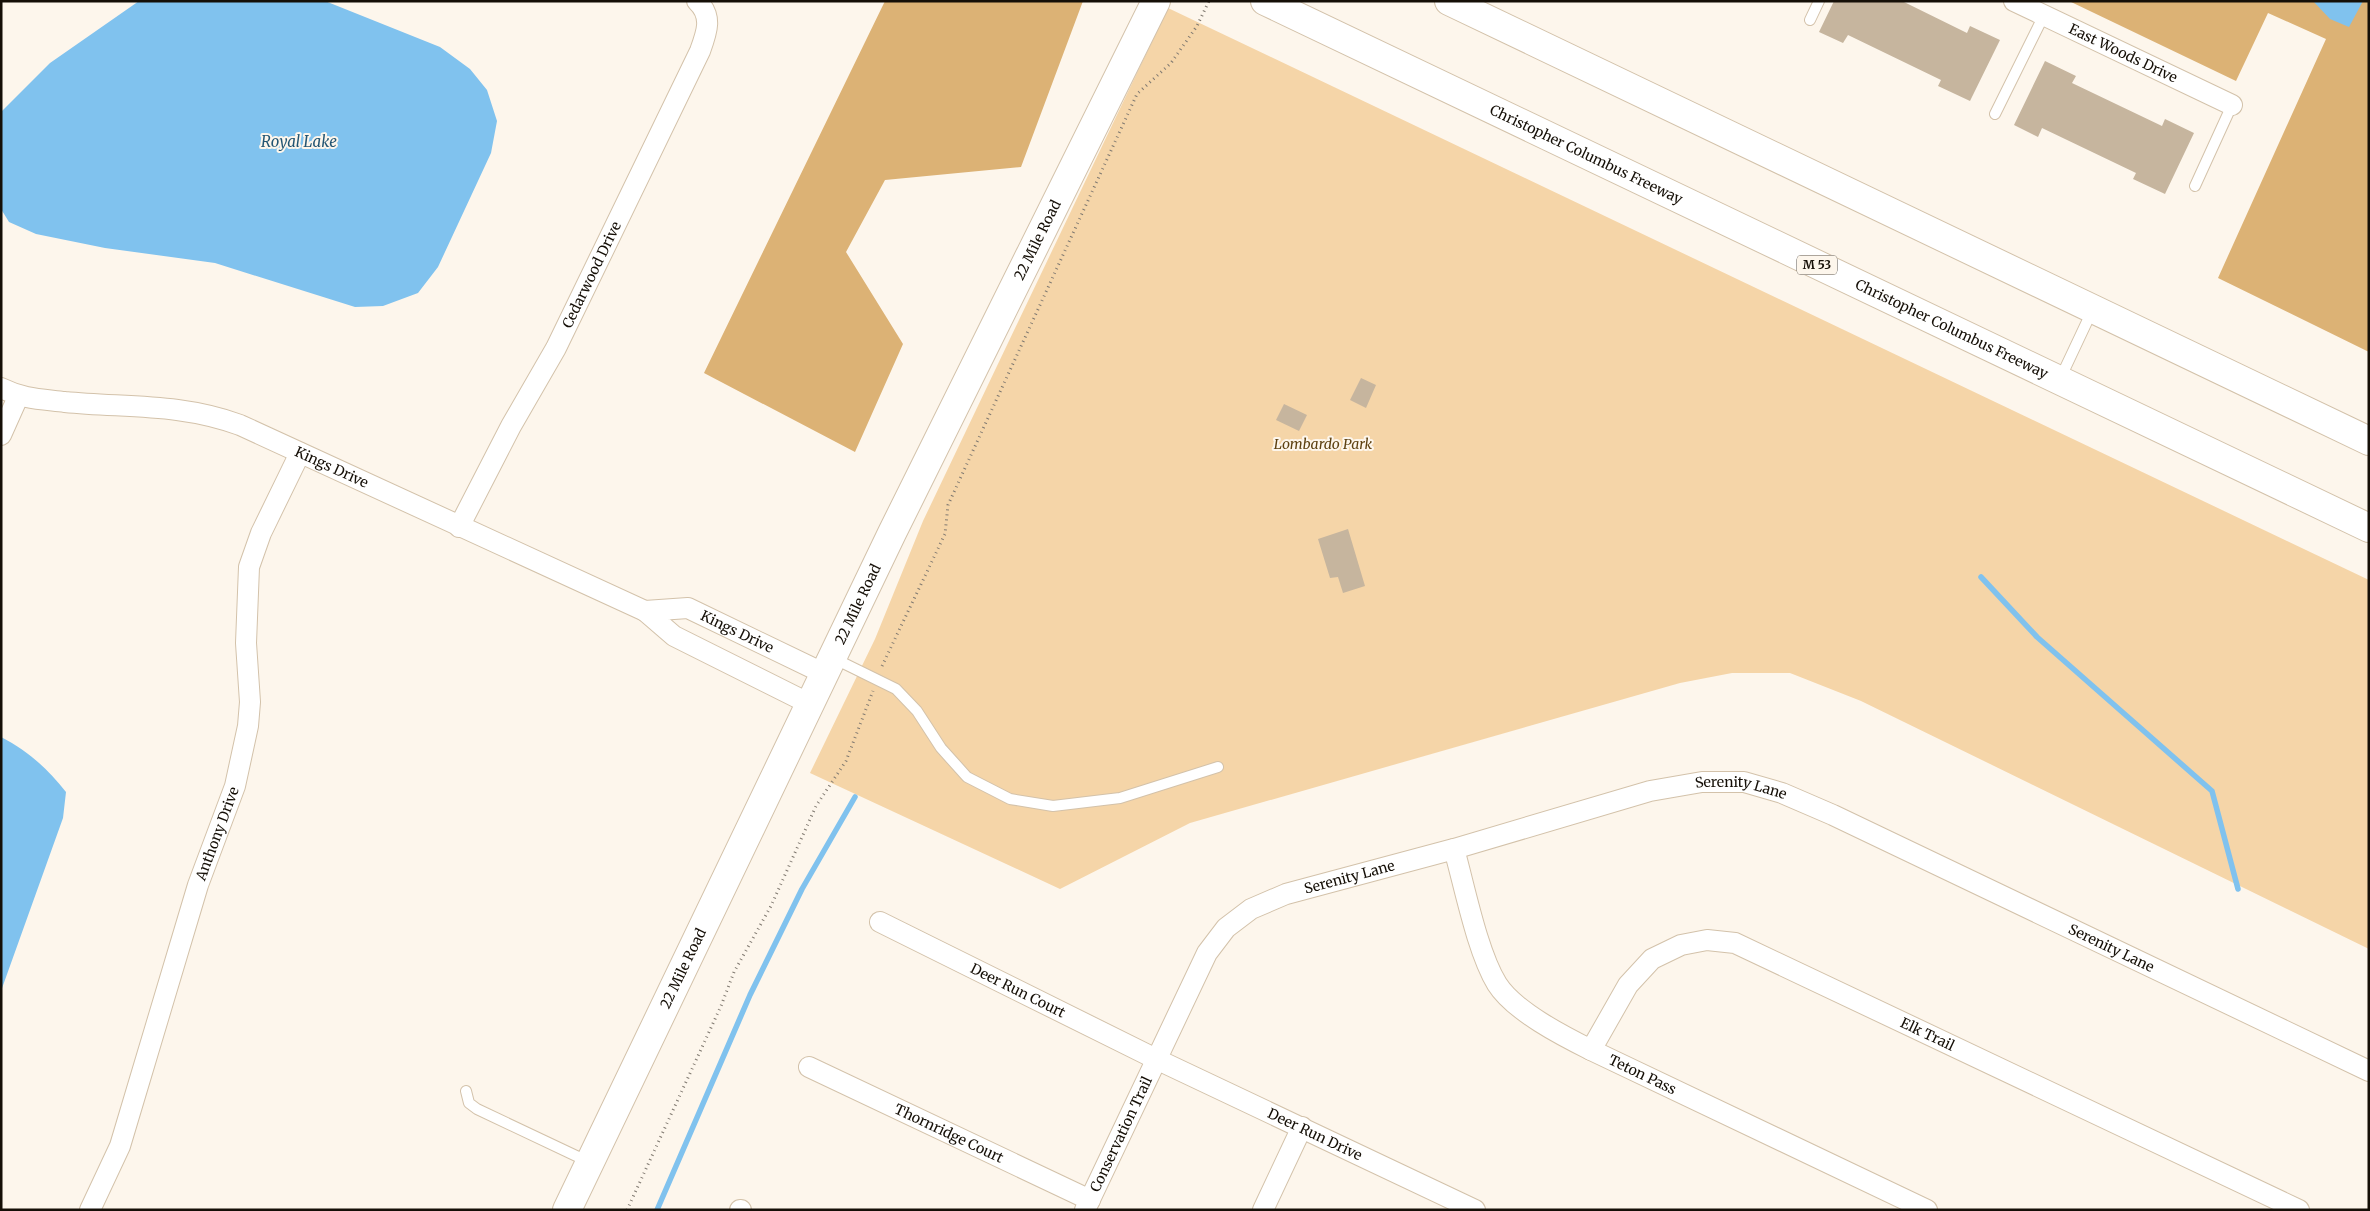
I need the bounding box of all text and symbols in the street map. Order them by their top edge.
street label: East Woods Drive [2066,20,2180,87]
street label: Christopher Columbus Freeway [1487,101,1686,208]
water label: Royal Lake [261,132,337,151]
street label: 22 Mile Road [1010,197,1065,283]
street label: Cedarwood Drive [558,219,625,331]
road number: M 53 [1797,256,1837,274]
street label: Christopher Columbus Freeway [1852,275,2052,383]
park label: Lombardo Park [1274,435,1373,453]
street label: Kings Drive [292,442,371,492]
street label: 22 Mile Road [831,561,885,647]
street label: Kings Drive [698,606,777,657]
street label: Serenity Lane [1694,773,1790,803]
street label: Anthony Drive [191,784,243,884]
street label: Serenity Lane [1302,856,1397,898]
street label: Serenity Lane [2065,920,2157,976]
street label: 22 Mile Road [656,925,710,1012]
street label: Deer Run Court [967,959,1069,1022]
street label: Elk Trail [1897,1014,1958,1055]
street label: Teton Pass [1606,1051,1679,1098]
street label: Conservation Trail [1086,1073,1156,1195]
street label: Thornridge Court [892,1100,1007,1167]
street label: Deer Run Drive [1265,1104,1365,1164]

